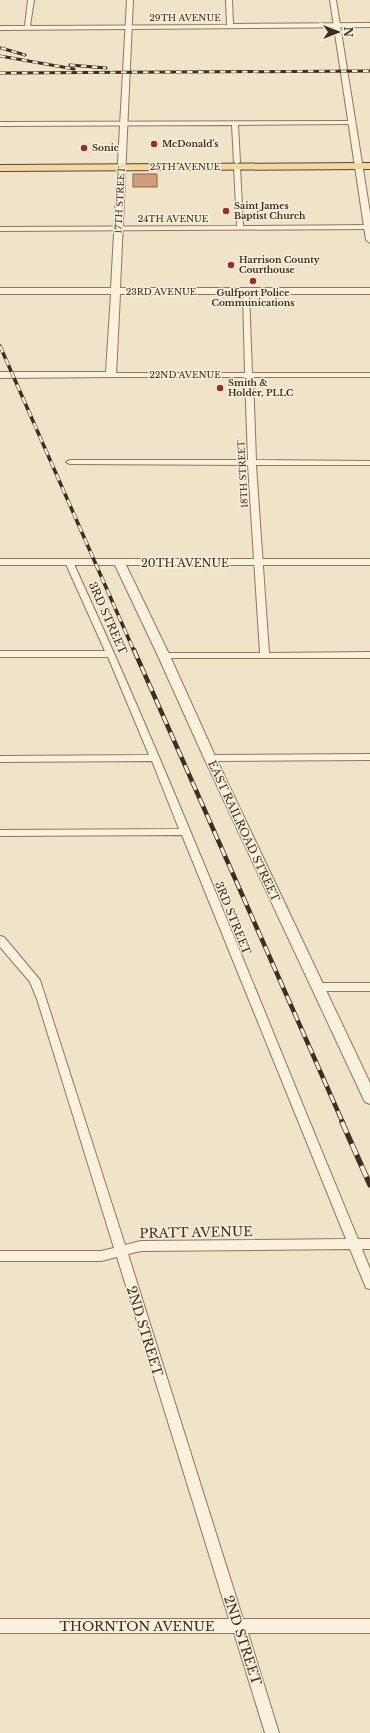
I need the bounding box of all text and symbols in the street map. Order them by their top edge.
street label: 29TH AVENUE [149,12,221,23]
north arrow [318,12,358,52]
text: N [341,27,355,38]
place label: McDonald's [162,138,219,149]
marker: McDonald's [149,139,159,149]
place label: Sonic [92,142,119,153]
marker: Sonic [79,143,89,153]
street label: 25TH AVENUE [150,161,221,172]
street label: 17TH STREET [112,165,127,234]
place label: Saint James Baptist Church [234,200,306,221]
marker: Saint James Baptist Church [221,206,231,216]
street label: 24TH AVENUE [138,213,209,224]
place label: Harrison County Courthouse [239,254,320,275]
marker: Harrison County Courthouse [226,260,236,270]
marker: Gulfport Police Communications [248,276,258,286]
street label: 23RD AVENUE [126,286,197,297]
place label: Gulfport Police Communications [211,287,295,308]
street label: 22ND AVENUE [149,369,221,380]
place label: Smith & Holder, PLLC [228,377,293,398]
marker: Smith & Holder, PLLC [215,383,225,393]
street label: 18TH STREET [235,439,250,508]
street label: 20TH AVENUE [141,556,229,570]
street label: 3RD STREET [86,580,130,656]
street label: EAST RAILROAD STREET [205,758,283,904]
street label: 3RD STREET [212,879,254,957]
street label: PRATT AVENUE [139,1223,253,1242]
street label: 2ND STREET [123,1284,166,1379]
street label: 2ND STREET [220,1593,265,1688]
street label: THORNTON AVENUE [60,1618,214,1635]

